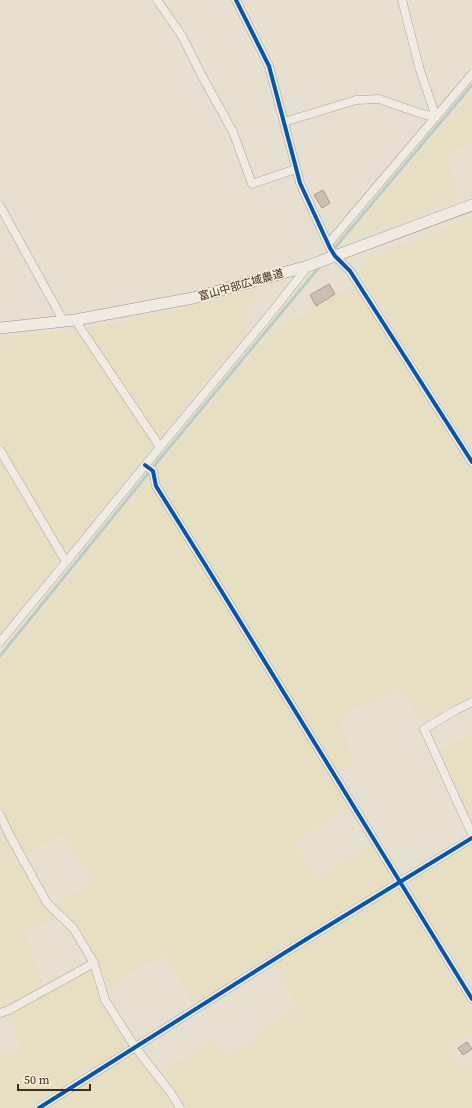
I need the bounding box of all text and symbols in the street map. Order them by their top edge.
street label: 富山中部広域農道 [197,266,285,304]
scale bar [18,1066,90,1092]
text: 50 m [24,1072,50,1088]

